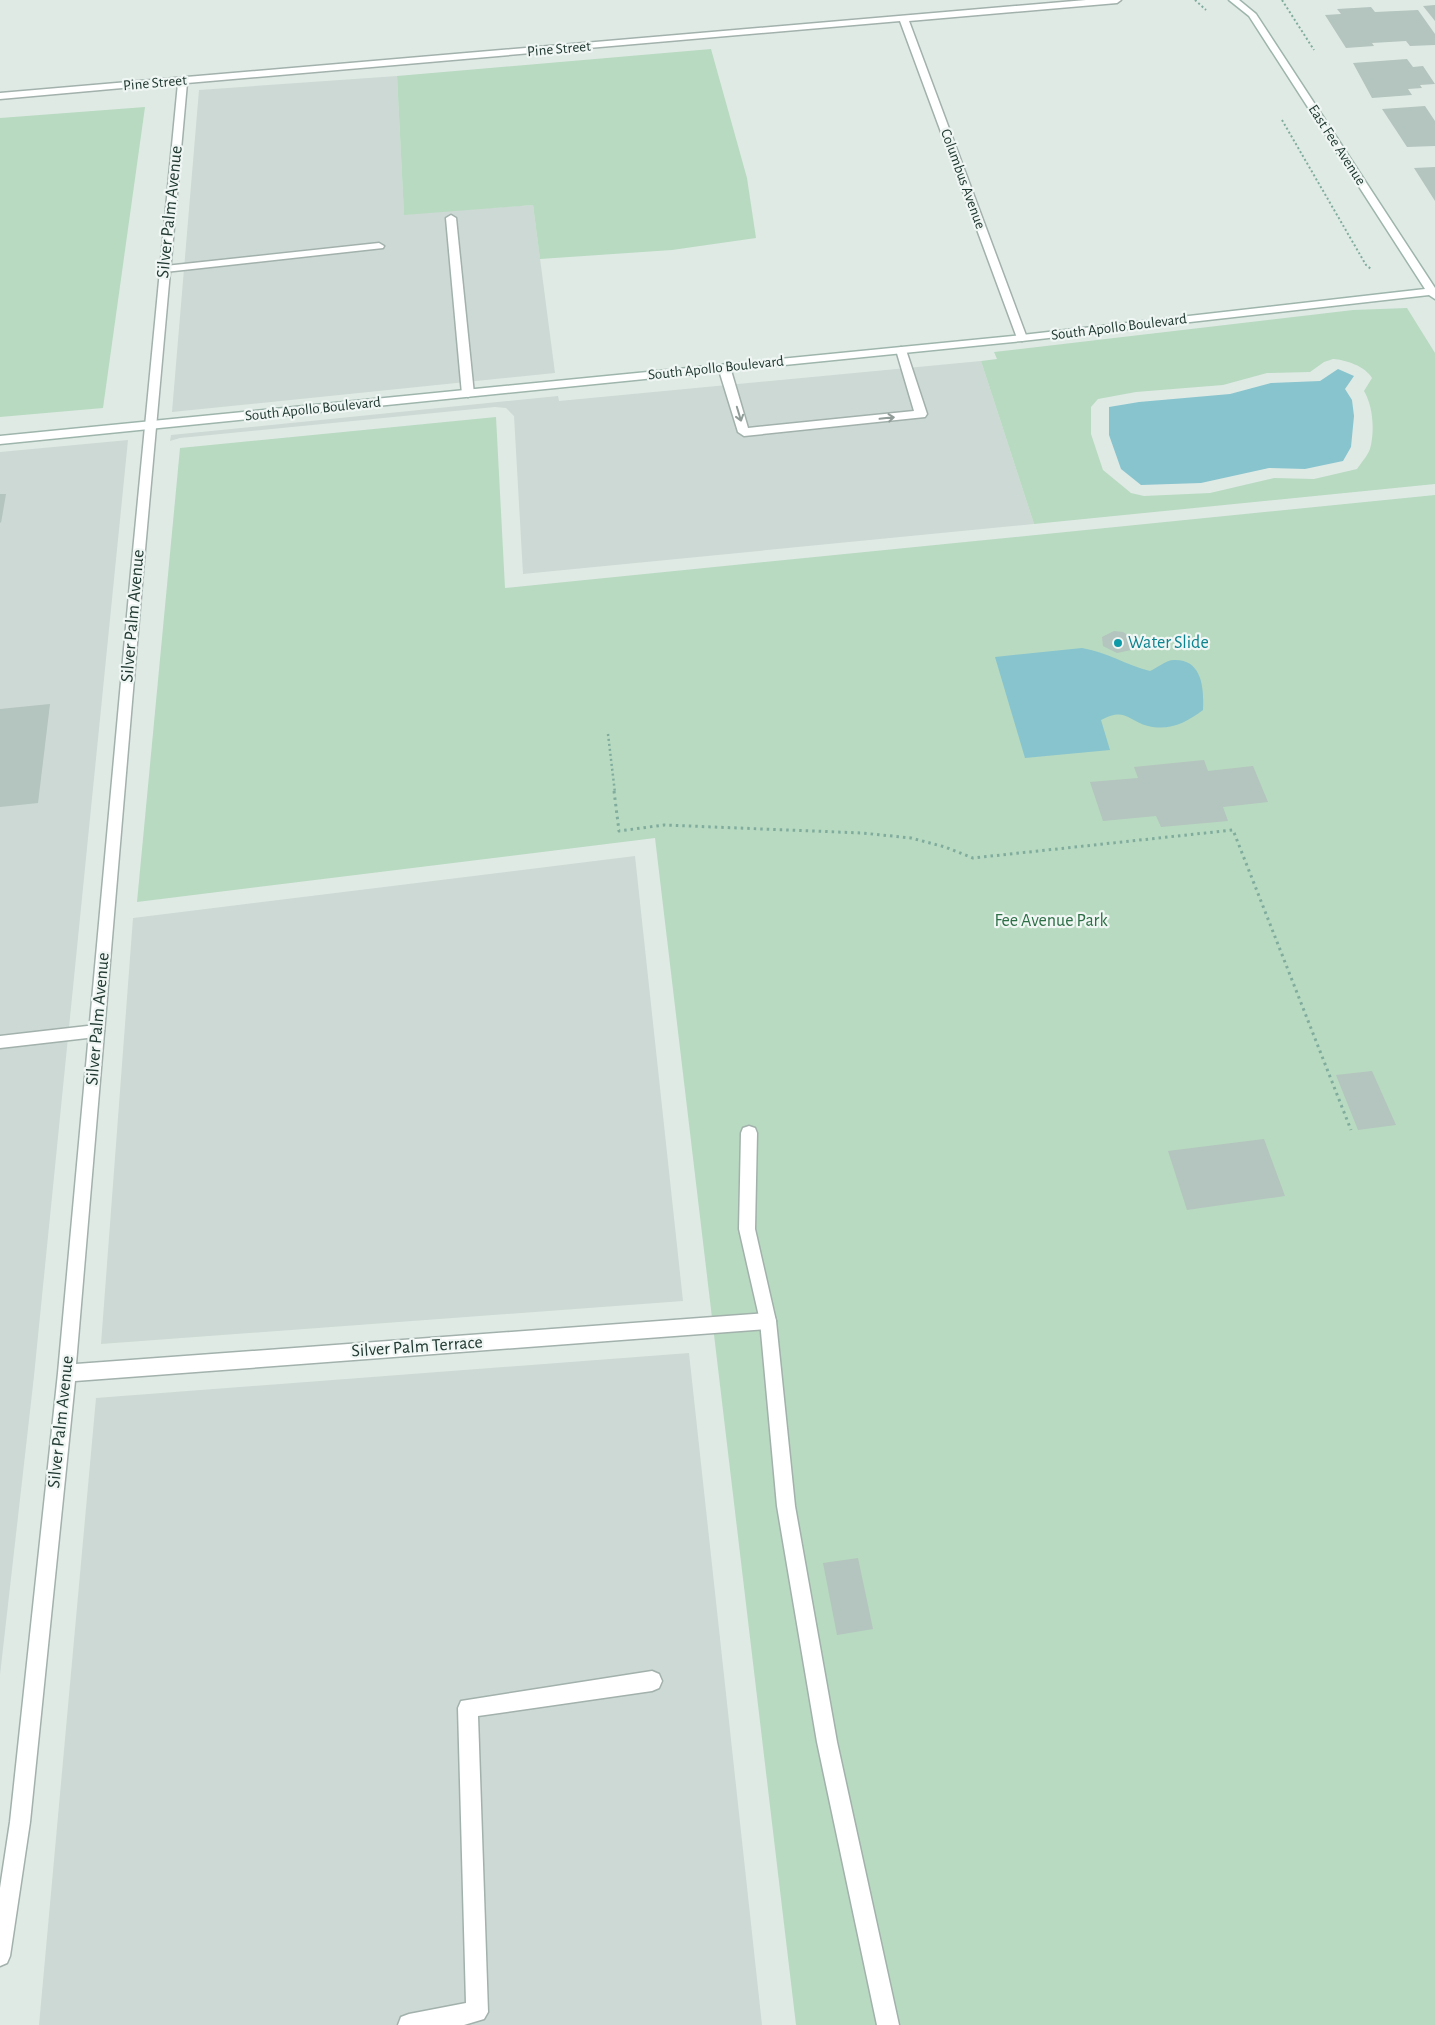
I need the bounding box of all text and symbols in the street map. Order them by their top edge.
street label: Pine Street [527,39,592,59]
street label: Pine Street [123,73,188,93]
street label: East Fee Avenue [1305,102,1369,188]
street label: Columbus Avenue [938,127,988,231]
street label: Silver Palm Avenue [154,145,186,279]
street label: South Apollo Boulevard [1050,311,1188,343]
street label: South Apollo Boulevard [647,353,785,383]
street label: South Apollo Boulevard [244,394,382,424]
one-way arrow [734,406,744,422]
one-way arrow [879,413,895,422]
street label: Silver Palm Avenue [118,549,148,683]
place label: Water Slide [1128,634,1209,652]
marker: Water Slide [1112,637,1124,649]
park label: Fee Avenue Park [994,912,1108,930]
street label: Silver Palm Avenue [83,952,113,1086]
street label: Silver Palm Terrace [351,1333,483,1361]
street label: Silver Palm Avenue [45,1355,77,1489]

